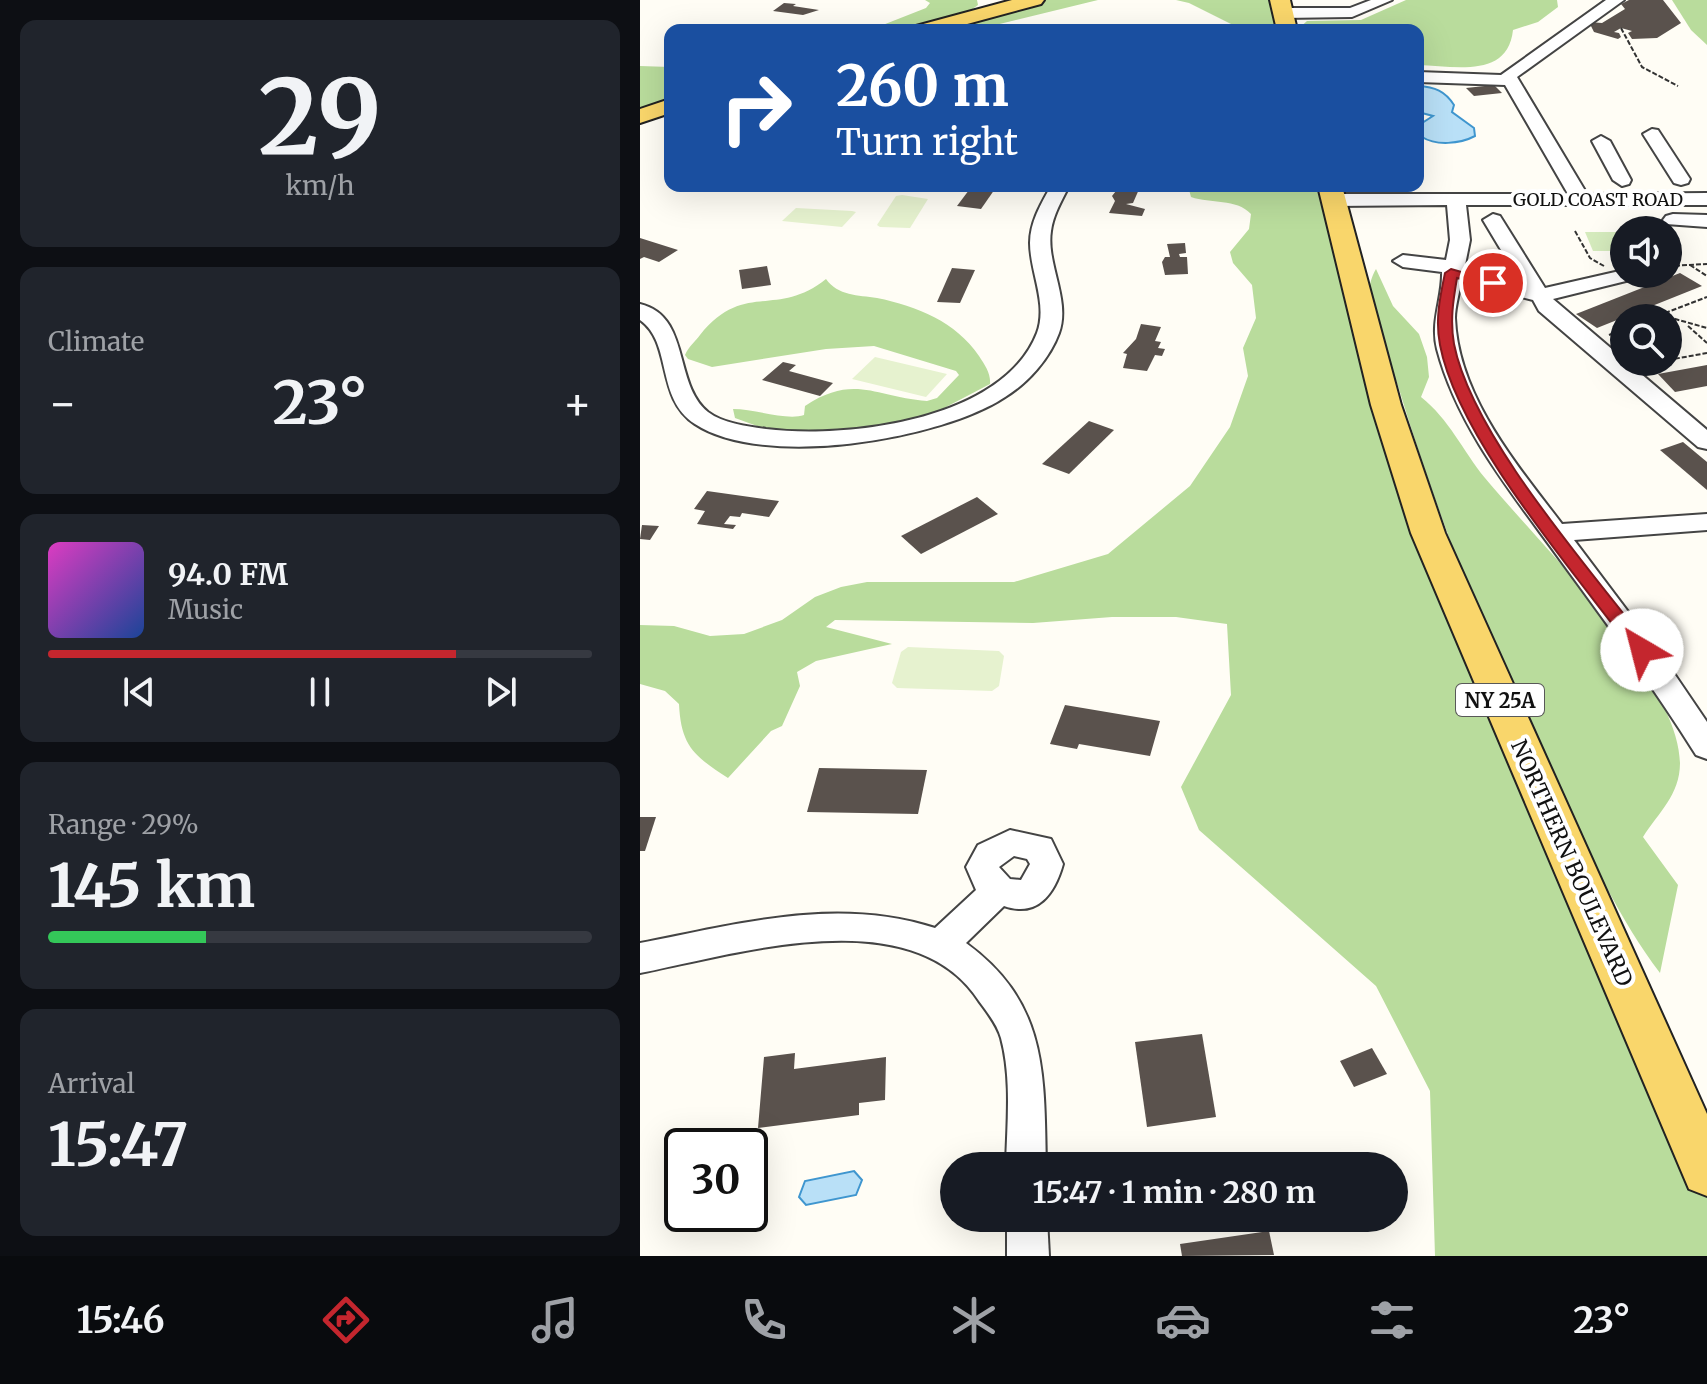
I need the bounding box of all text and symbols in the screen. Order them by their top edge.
text: 260 m [836,51,1009,121]
text: 29 [258,52,382,182]
icon: right [704,56,808,160]
text: Turn right [836,120,1018,165]
text: km/h [286,169,354,202]
street label: GOLD COAST ROAD [1513,188,1683,211]
map controls [1610,216,1682,376]
button: sound [1610,216,1682,288]
pin [1459,249,1527,317]
icon: arrive [1471,261,1515,305]
button: search [1610,304,1682,376]
text: Climate [48,325,144,358]
text: 23° [272,365,368,440]
text: − [48,376,77,431]
text: + [563,376,592,431]
text: 94.0 FM [168,555,288,593]
text: Music [168,593,243,626]
position arrow [1600,608,1684,692]
icon: previous [117,670,161,714]
icon: pause [298,670,342,714]
icon: next [479,670,523,714]
road number: NY 25A [1456,684,1544,716]
street label: NORTHERN BOULEVARD [1505,735,1639,991]
text: Range · 29% [48,808,199,841]
text: 145 km [48,848,255,923]
text: Arrival [48,1067,135,1100]
text: 15:47 [48,1107,188,1182]
speed limit sign: 30 [664,1128,768,1232]
text: 15:47 · 1 min · 280 m [1032,1173,1316,1211]
icon: directions [318,1292,374,1348]
icon: music [527,1292,583,1348]
icon: phone [736,1292,792,1348]
icon: climate [946,1292,1002,1348]
icon: car [1155,1292,1211,1348]
icon: filters [1364,1292,1420,1348]
text: 15:46 [77,1298,165,1343]
text: 23° [1573,1298,1630,1343]

